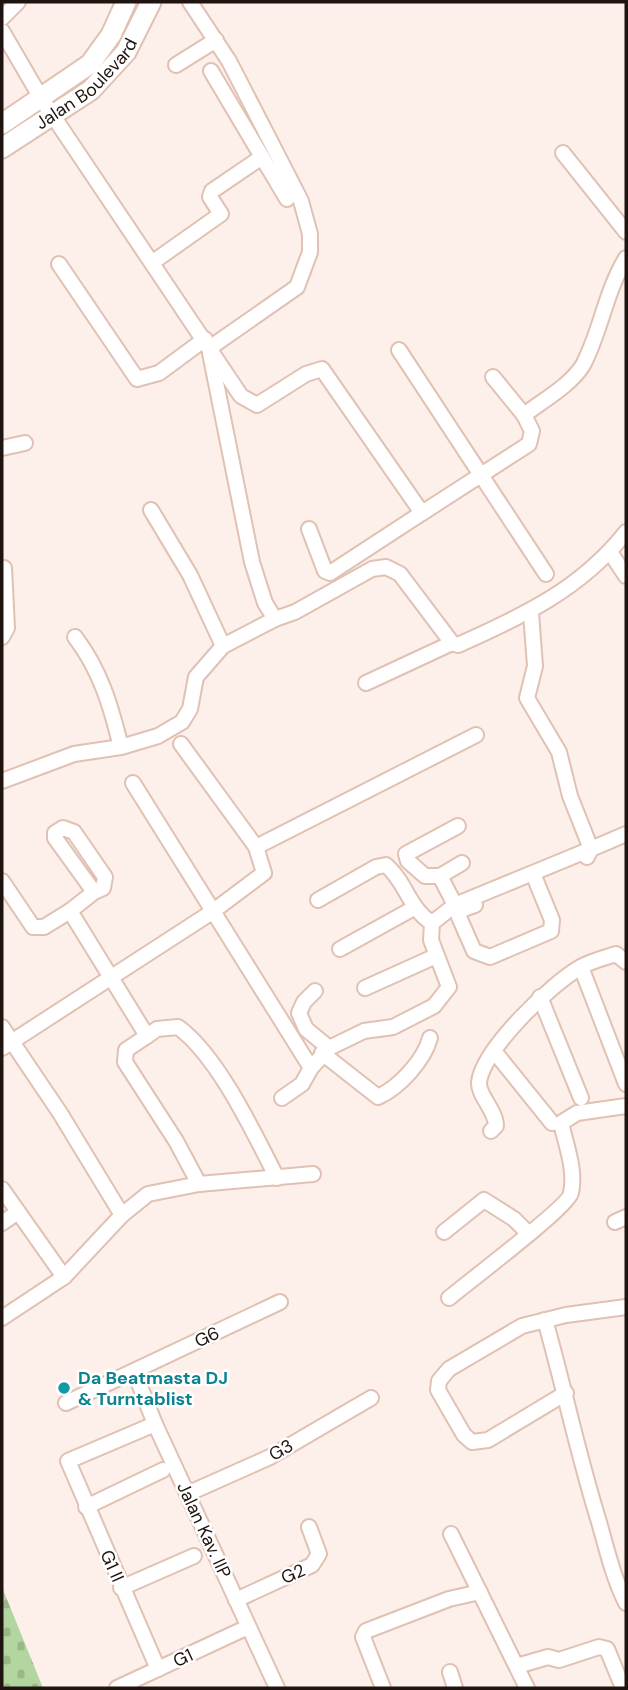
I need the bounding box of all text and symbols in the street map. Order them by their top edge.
street label: Jalan Boulevard [31,34,143,135]
street label: G6 [191,1321,223,1353]
place label: Da Beatmasta DJ & Turntablist [78,1366,228,1411]
marker: Da Beatmasta DJ & Turntablist [56,1380,72,1396]
street label: G3 [265,1434,297,1466]
street label: Jalan Kav. IIP [171,1478,237,1582]
street label: G1 II [94,1546,130,1586]
street label: G2 [277,1558,309,1590]
street label: G1 [169,1643,197,1673]

